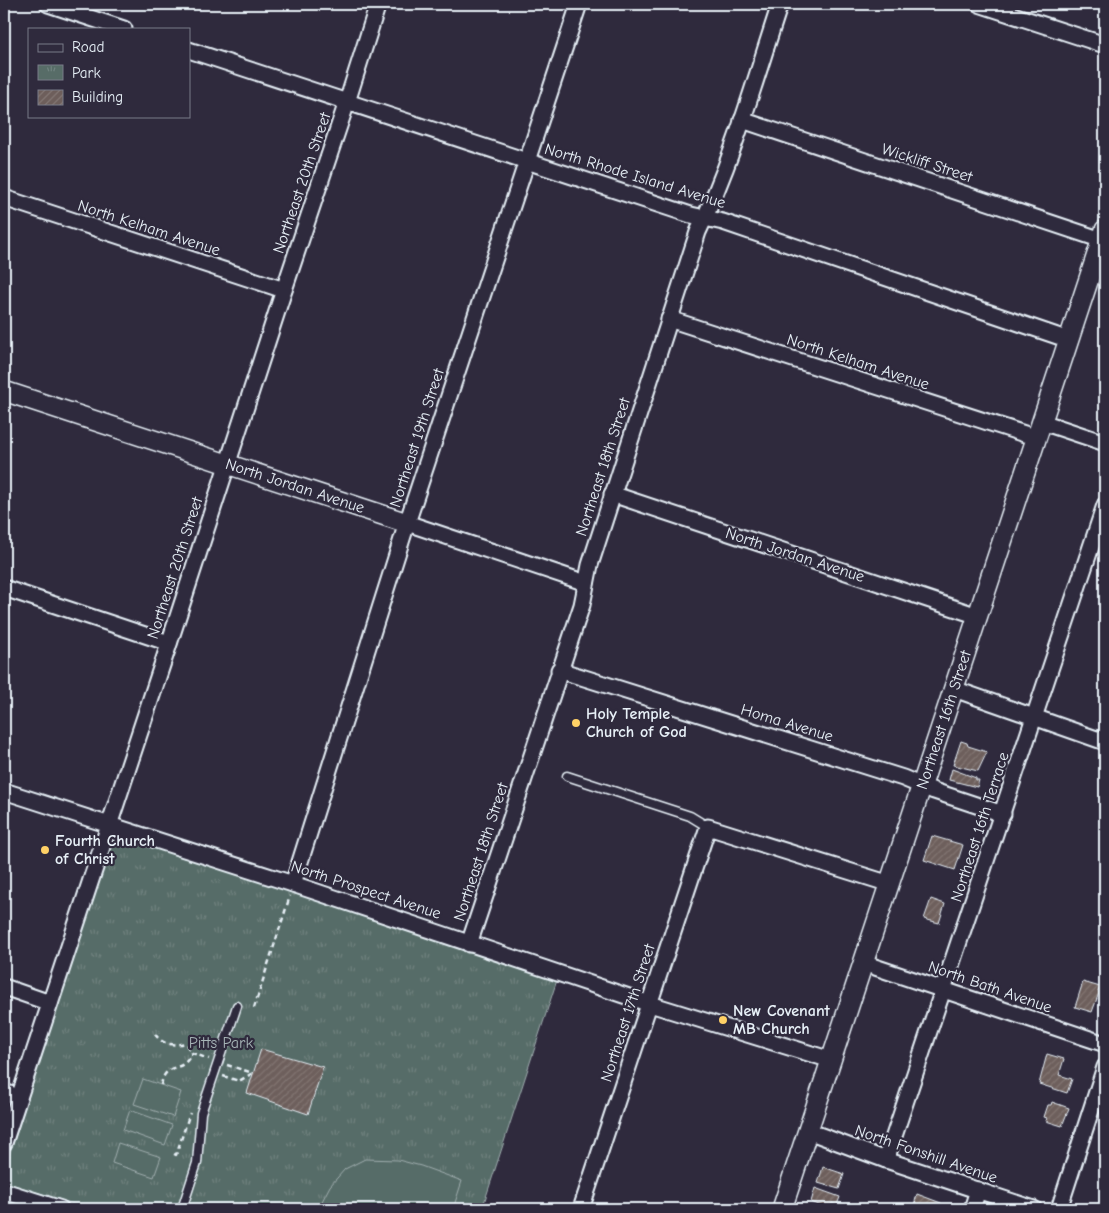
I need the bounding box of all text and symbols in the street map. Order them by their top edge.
legend [28,28,190,118]
text: Road [72,38,104,56]
text: Park [72,64,101,82]
text: Building [72,88,123,106]
street label: Northeast 20th Street [269,110,335,256]
street label: North Rhode Island Avenue [542,140,728,212]
street label: Wickliff Street [879,140,975,186]
street label: North Kelham Avenue [76,197,222,259]
street label: North Kelham Avenue [785,331,931,393]
street label: Northeast 19th Street [386,366,448,510]
street label: Northeast 18th Street [572,395,634,538]
street label: North Jordan Avenue [223,455,367,517]
street label: Northeast 20th Street [144,494,207,641]
street label: North Jordan Avenue [723,524,867,586]
street label: Northeast 16th Street [913,648,975,792]
street label: Homa Avenue [739,700,835,746]
place label: Holy Temple Church of God [586,705,687,741]
marker: Holy Temple Church of God [570,717,582,729]
street label: Northeast 16th Terrace [947,750,1013,904]
street label: Northeast 18th Street [450,780,512,923]
place label: Fourth Church of Christ [55,832,155,868]
marker: Fourth Church of Christ [39,844,51,856]
street label: North Prospect Avenue [289,857,443,923]
street label: Northeast 17th Street [597,941,659,1084]
street label: North Bath Avenue [926,957,1054,1017]
place label: New Covenant MB Church [733,1002,831,1038]
marker: New Covenant MB Church [717,1014,729,1026]
park label: Pitts Park [189,1034,253,1052]
street label: North Fonshill Avenue [852,1121,1000,1187]

